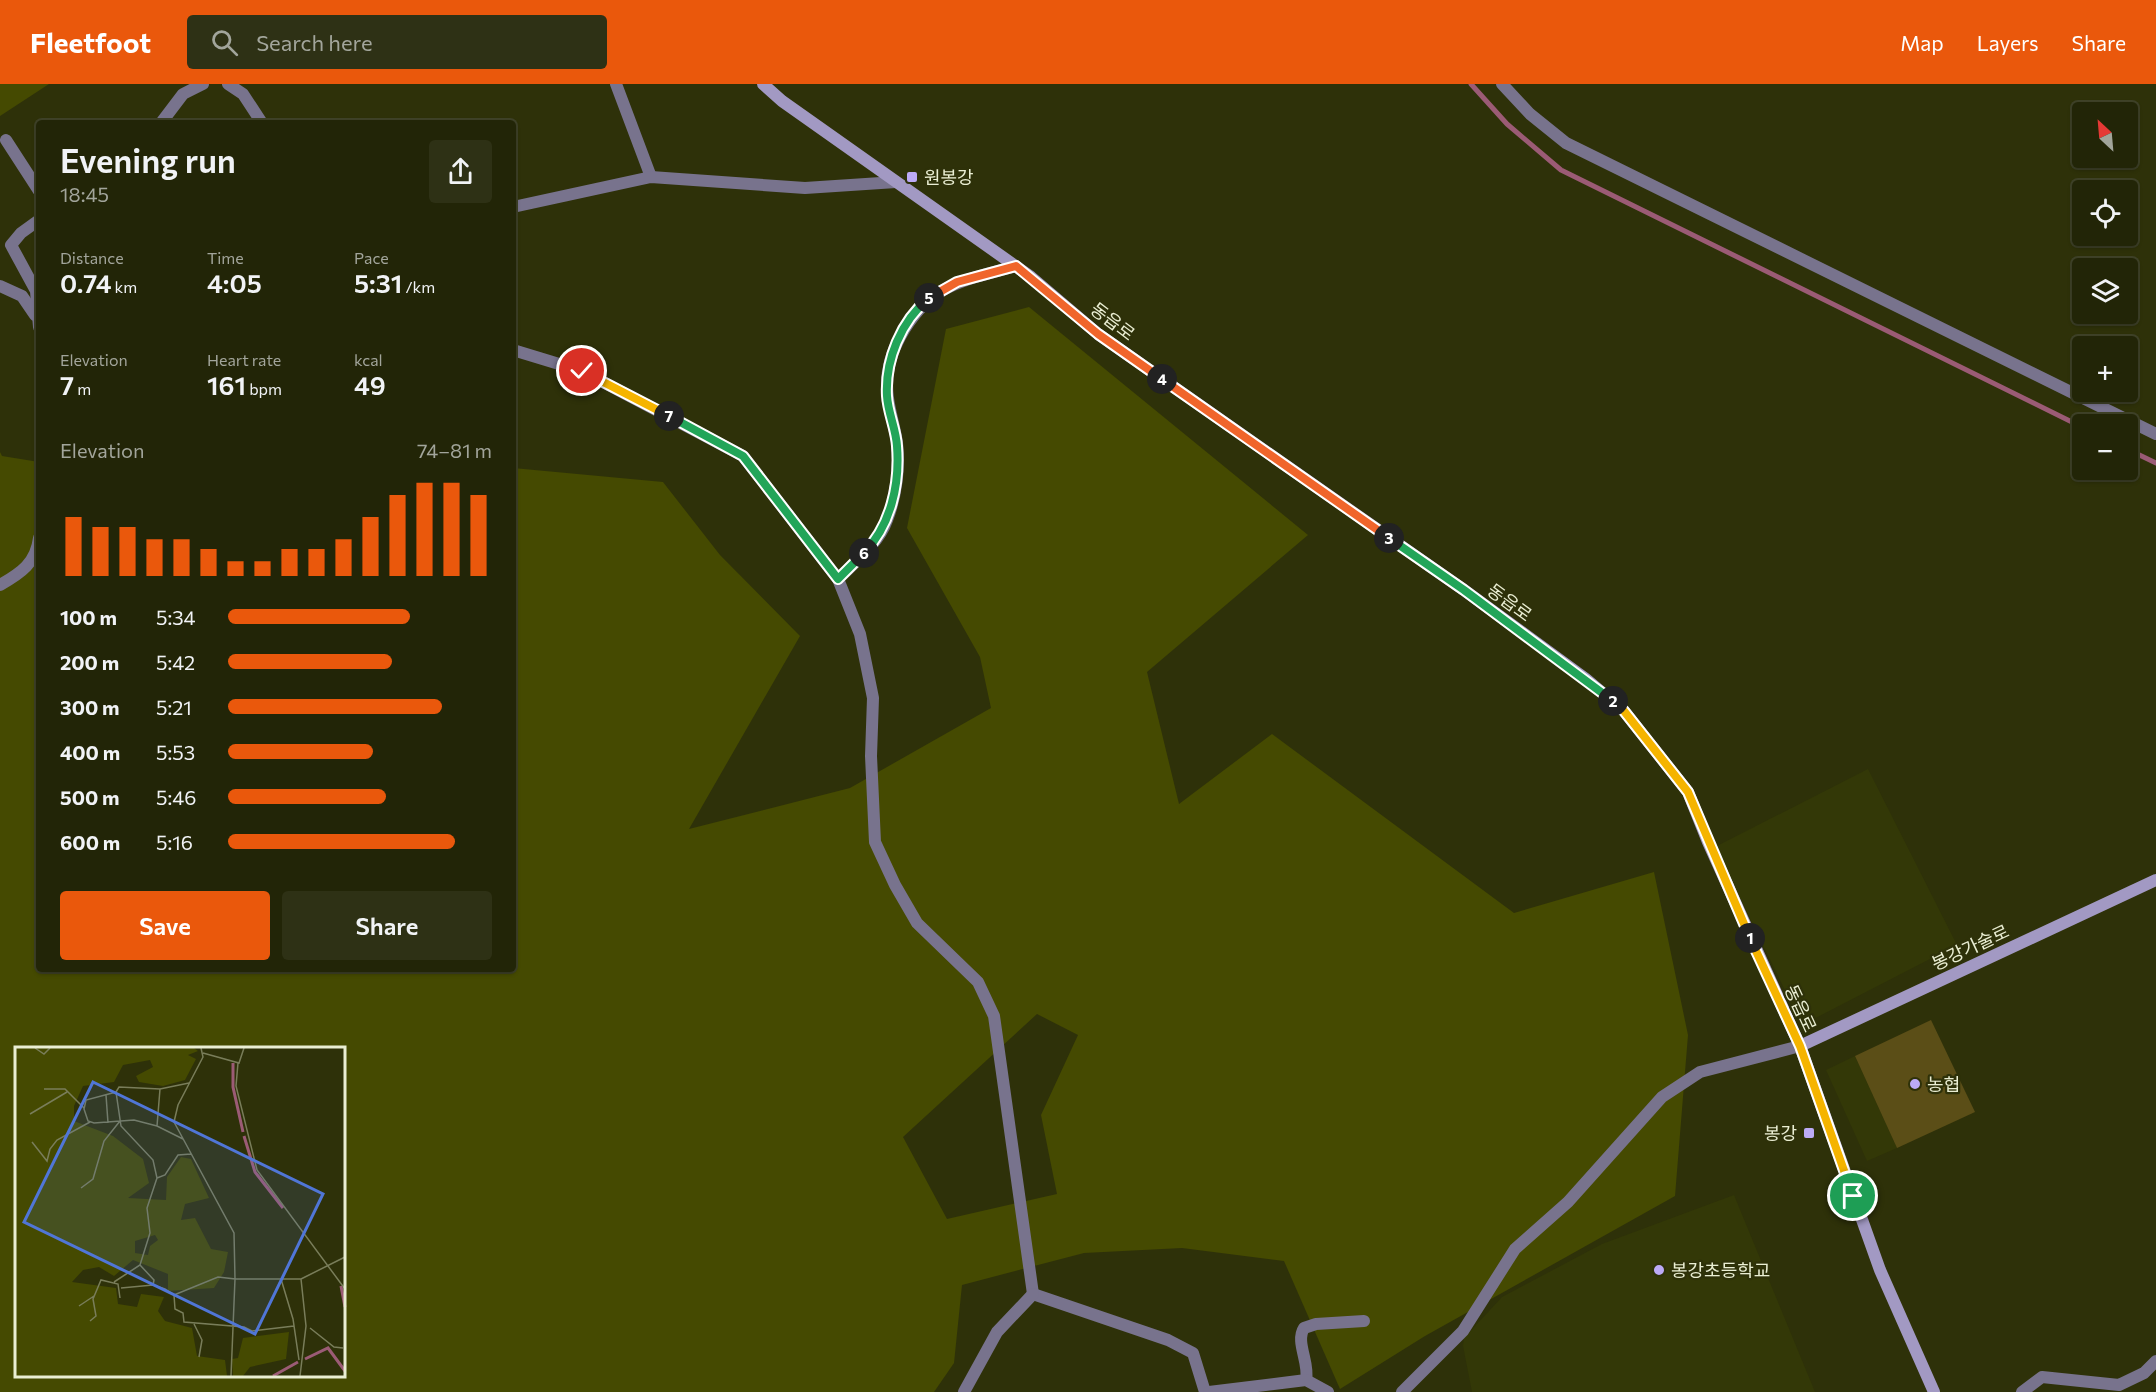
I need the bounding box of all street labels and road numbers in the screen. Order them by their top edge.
street label: 동읍로 [1087,297,1139,345]
street label: 동읍로 [1483,578,1537,626]
street label: 봉강가술로 [1928,920,2012,974]
street label: 동읍로 [1781,981,1821,1035]

